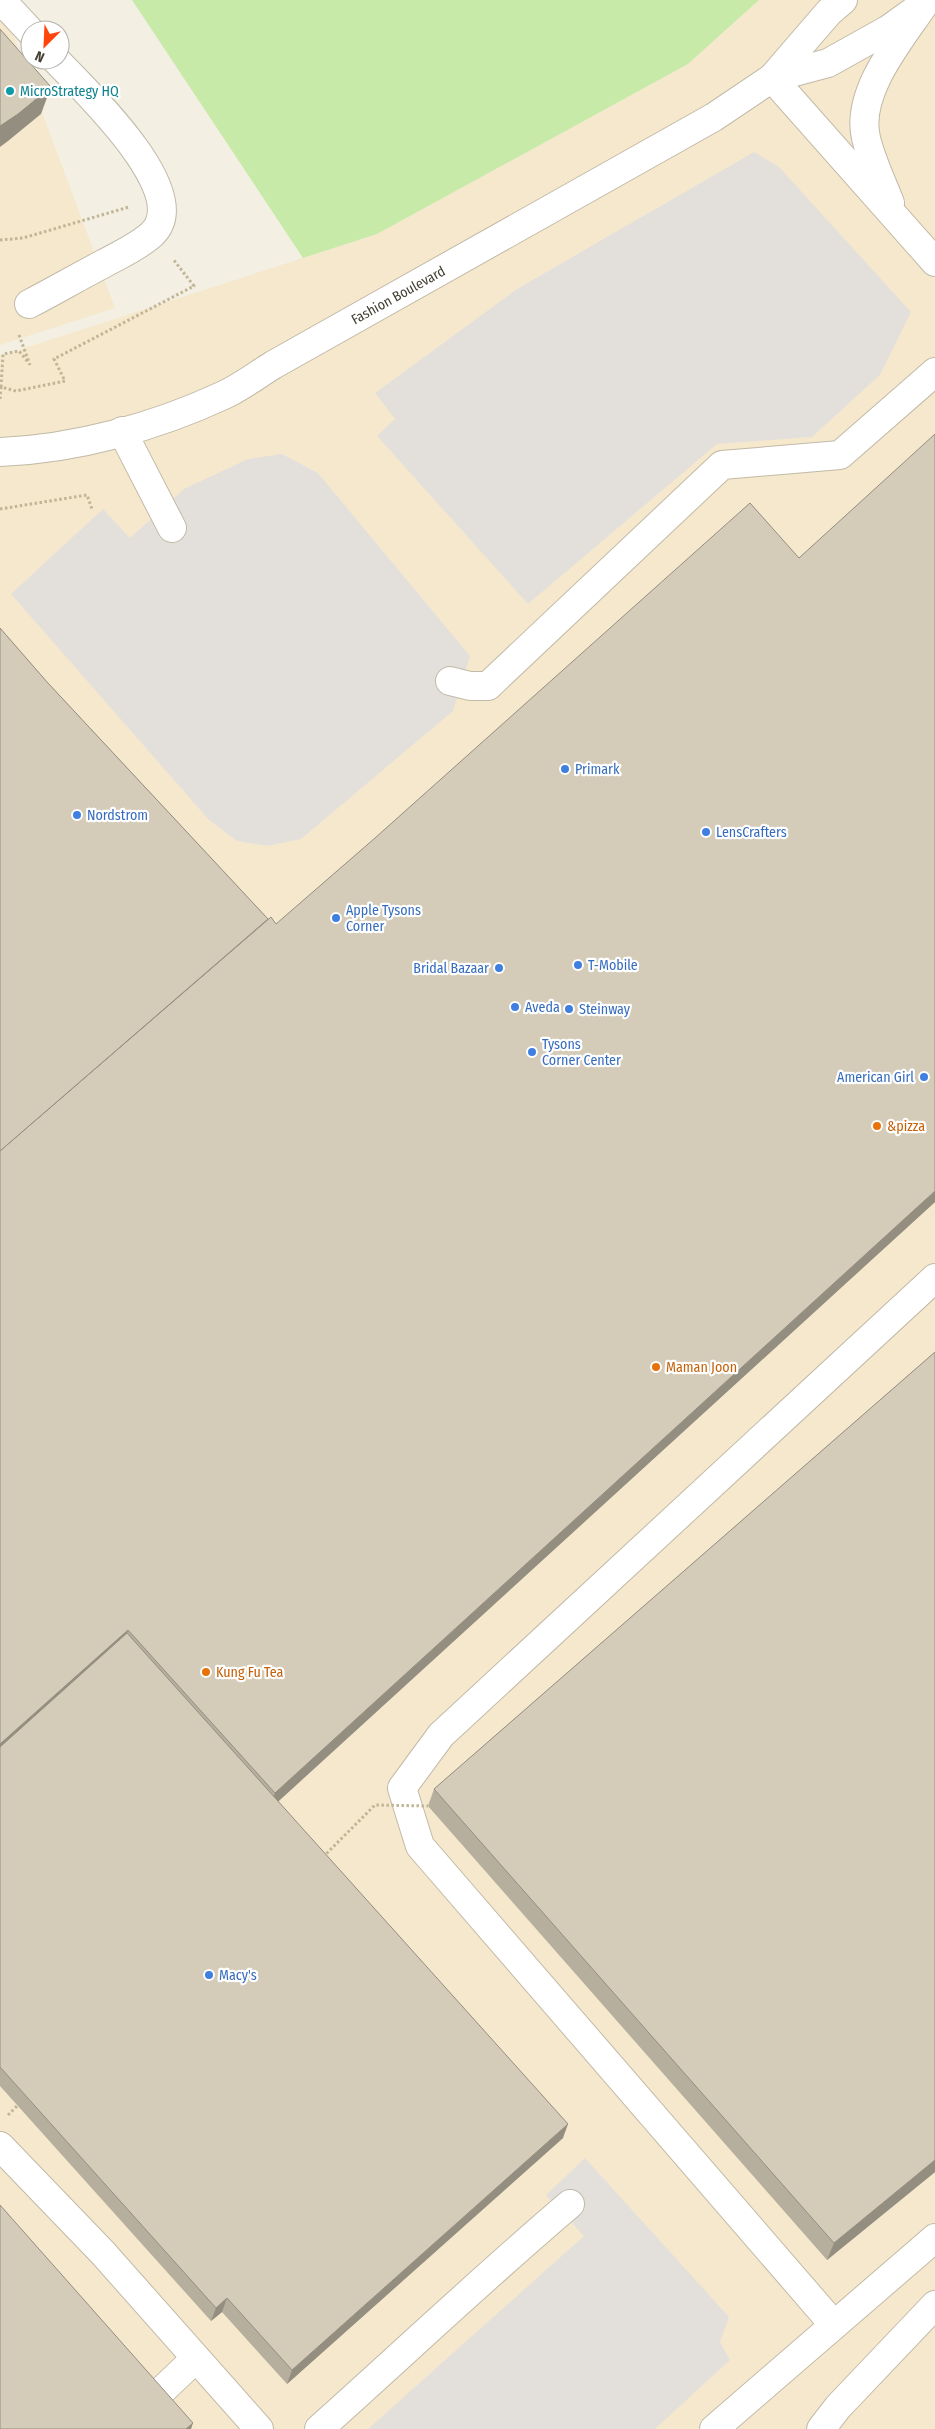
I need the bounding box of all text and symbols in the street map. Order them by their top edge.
north arrow [20,20,70,70]
text: N [33,47,47,66]
place label: MicroStrategy HQ [20,83,119,100]
marker: MicroStrategy HQ [4,85,16,97]
street label: Fashion Boulevard [348,263,448,328]
place label: Primark [575,761,620,778]
marker: Primark [559,763,571,775]
place label: Nordstrom [87,807,148,824]
marker: Nordstrom [71,809,83,821]
place label: LensCrafters [716,824,787,841]
marker: LensCrafters [700,826,712,838]
place label: Apple Tysons Corner [346,902,421,935]
marker: Apple Tysons Corner [330,912,342,924]
place label: T-Mobile [588,957,638,974]
marker: T-Mobile [572,959,584,971]
place label: Bridal Bazaar [413,960,489,977]
marker: Bridal Bazaar [493,962,505,974]
place label: Aveda [525,999,560,1016]
marker: Aveda [509,1001,521,1013]
place label: Steinway [579,1001,631,1018]
marker: Steinway [563,1003,575,1015]
place label: Tysons Corner Center [542,1036,621,1069]
marker: Tysons Corner Center [526,1046,538,1058]
place label: American Girl [837,1069,914,1086]
marker: American Girl [918,1071,930,1083]
place label: &pizza [887,1118,925,1135]
marker: &pizza [871,1120,883,1132]
place label: Maman Joon [666,1359,737,1376]
marker: Maman Joon [650,1361,662,1373]
place label: Kung Fu Tea [216,1664,284,1681]
marker: Kung Fu Tea [200,1666,212,1678]
place label: Macy's [219,1967,257,1984]
marker: Macy's [203,1969,215,1981]

